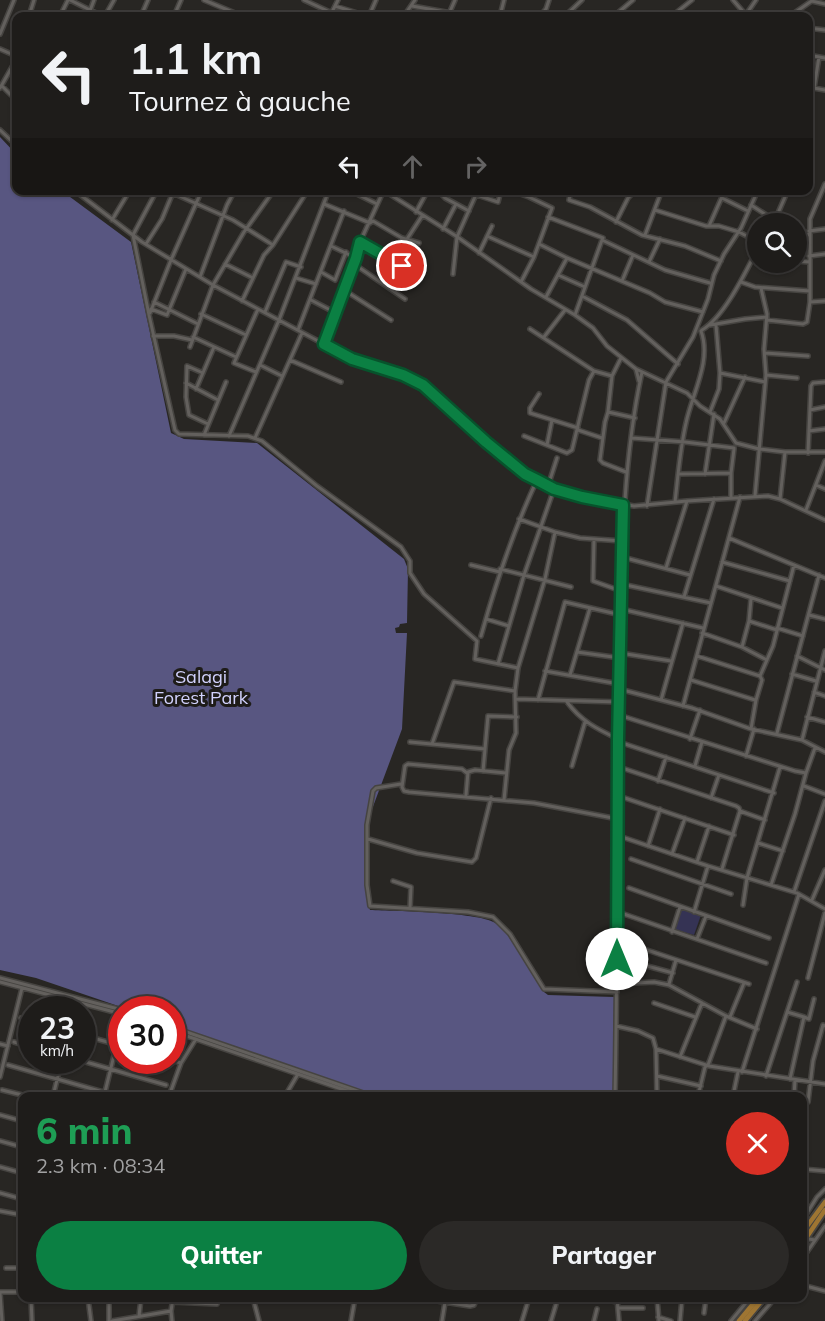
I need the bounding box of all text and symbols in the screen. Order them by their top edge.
text: 1.1 km [129,32,262,85]
icon: left [30,36,108,114]
text: Tournez à gauche [129,84,351,118]
icon: left [333,150,366,183]
icon: ahead [396,150,429,183]
icon: right [459,150,492,183]
map controls [747,213,807,273]
button: search [747,213,807,273]
pin [376,240,427,291]
icon: arrive [385,249,418,282]
park label: Salagi Forest Park [154,665,249,709]
position arrow [585,927,649,991]
speed limit sign: 30 [108,996,186,1074]
text: 23 [39,1009,75,1047]
text: km/h [40,1041,74,1060]
text: 6 min [36,1108,132,1153]
button: close [726,1112,789,1175]
text: 2.3 km · 08:34 [36,1153,165,1178]
button: Quitter [36,1221,407,1290]
button: Partager [419,1221,789,1290]

